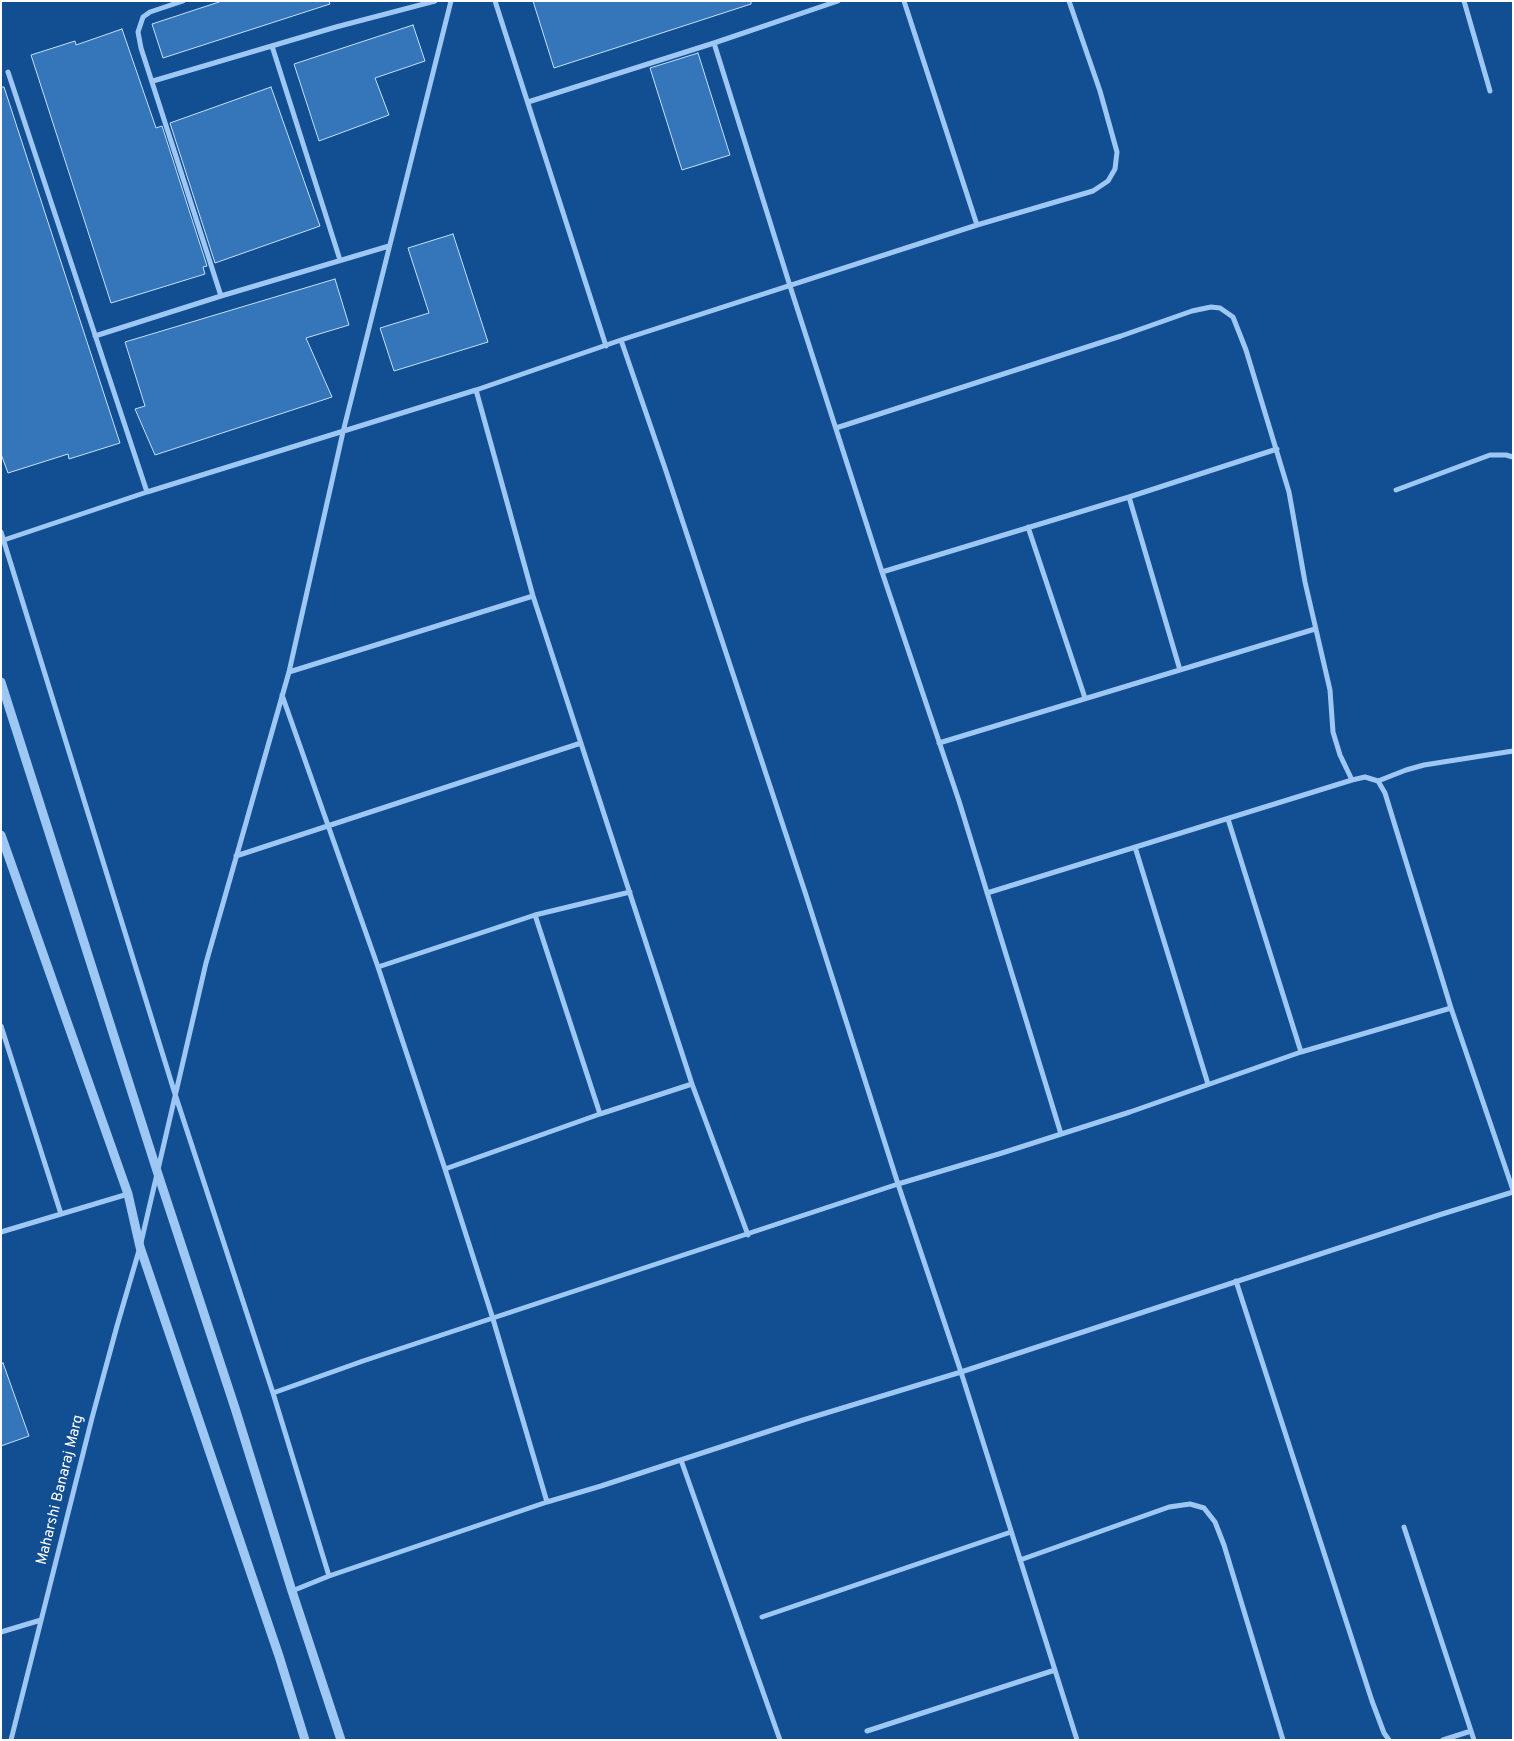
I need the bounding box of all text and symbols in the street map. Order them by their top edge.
street label: Maharshi Banaraj Marg [34,1413,88,1567]

